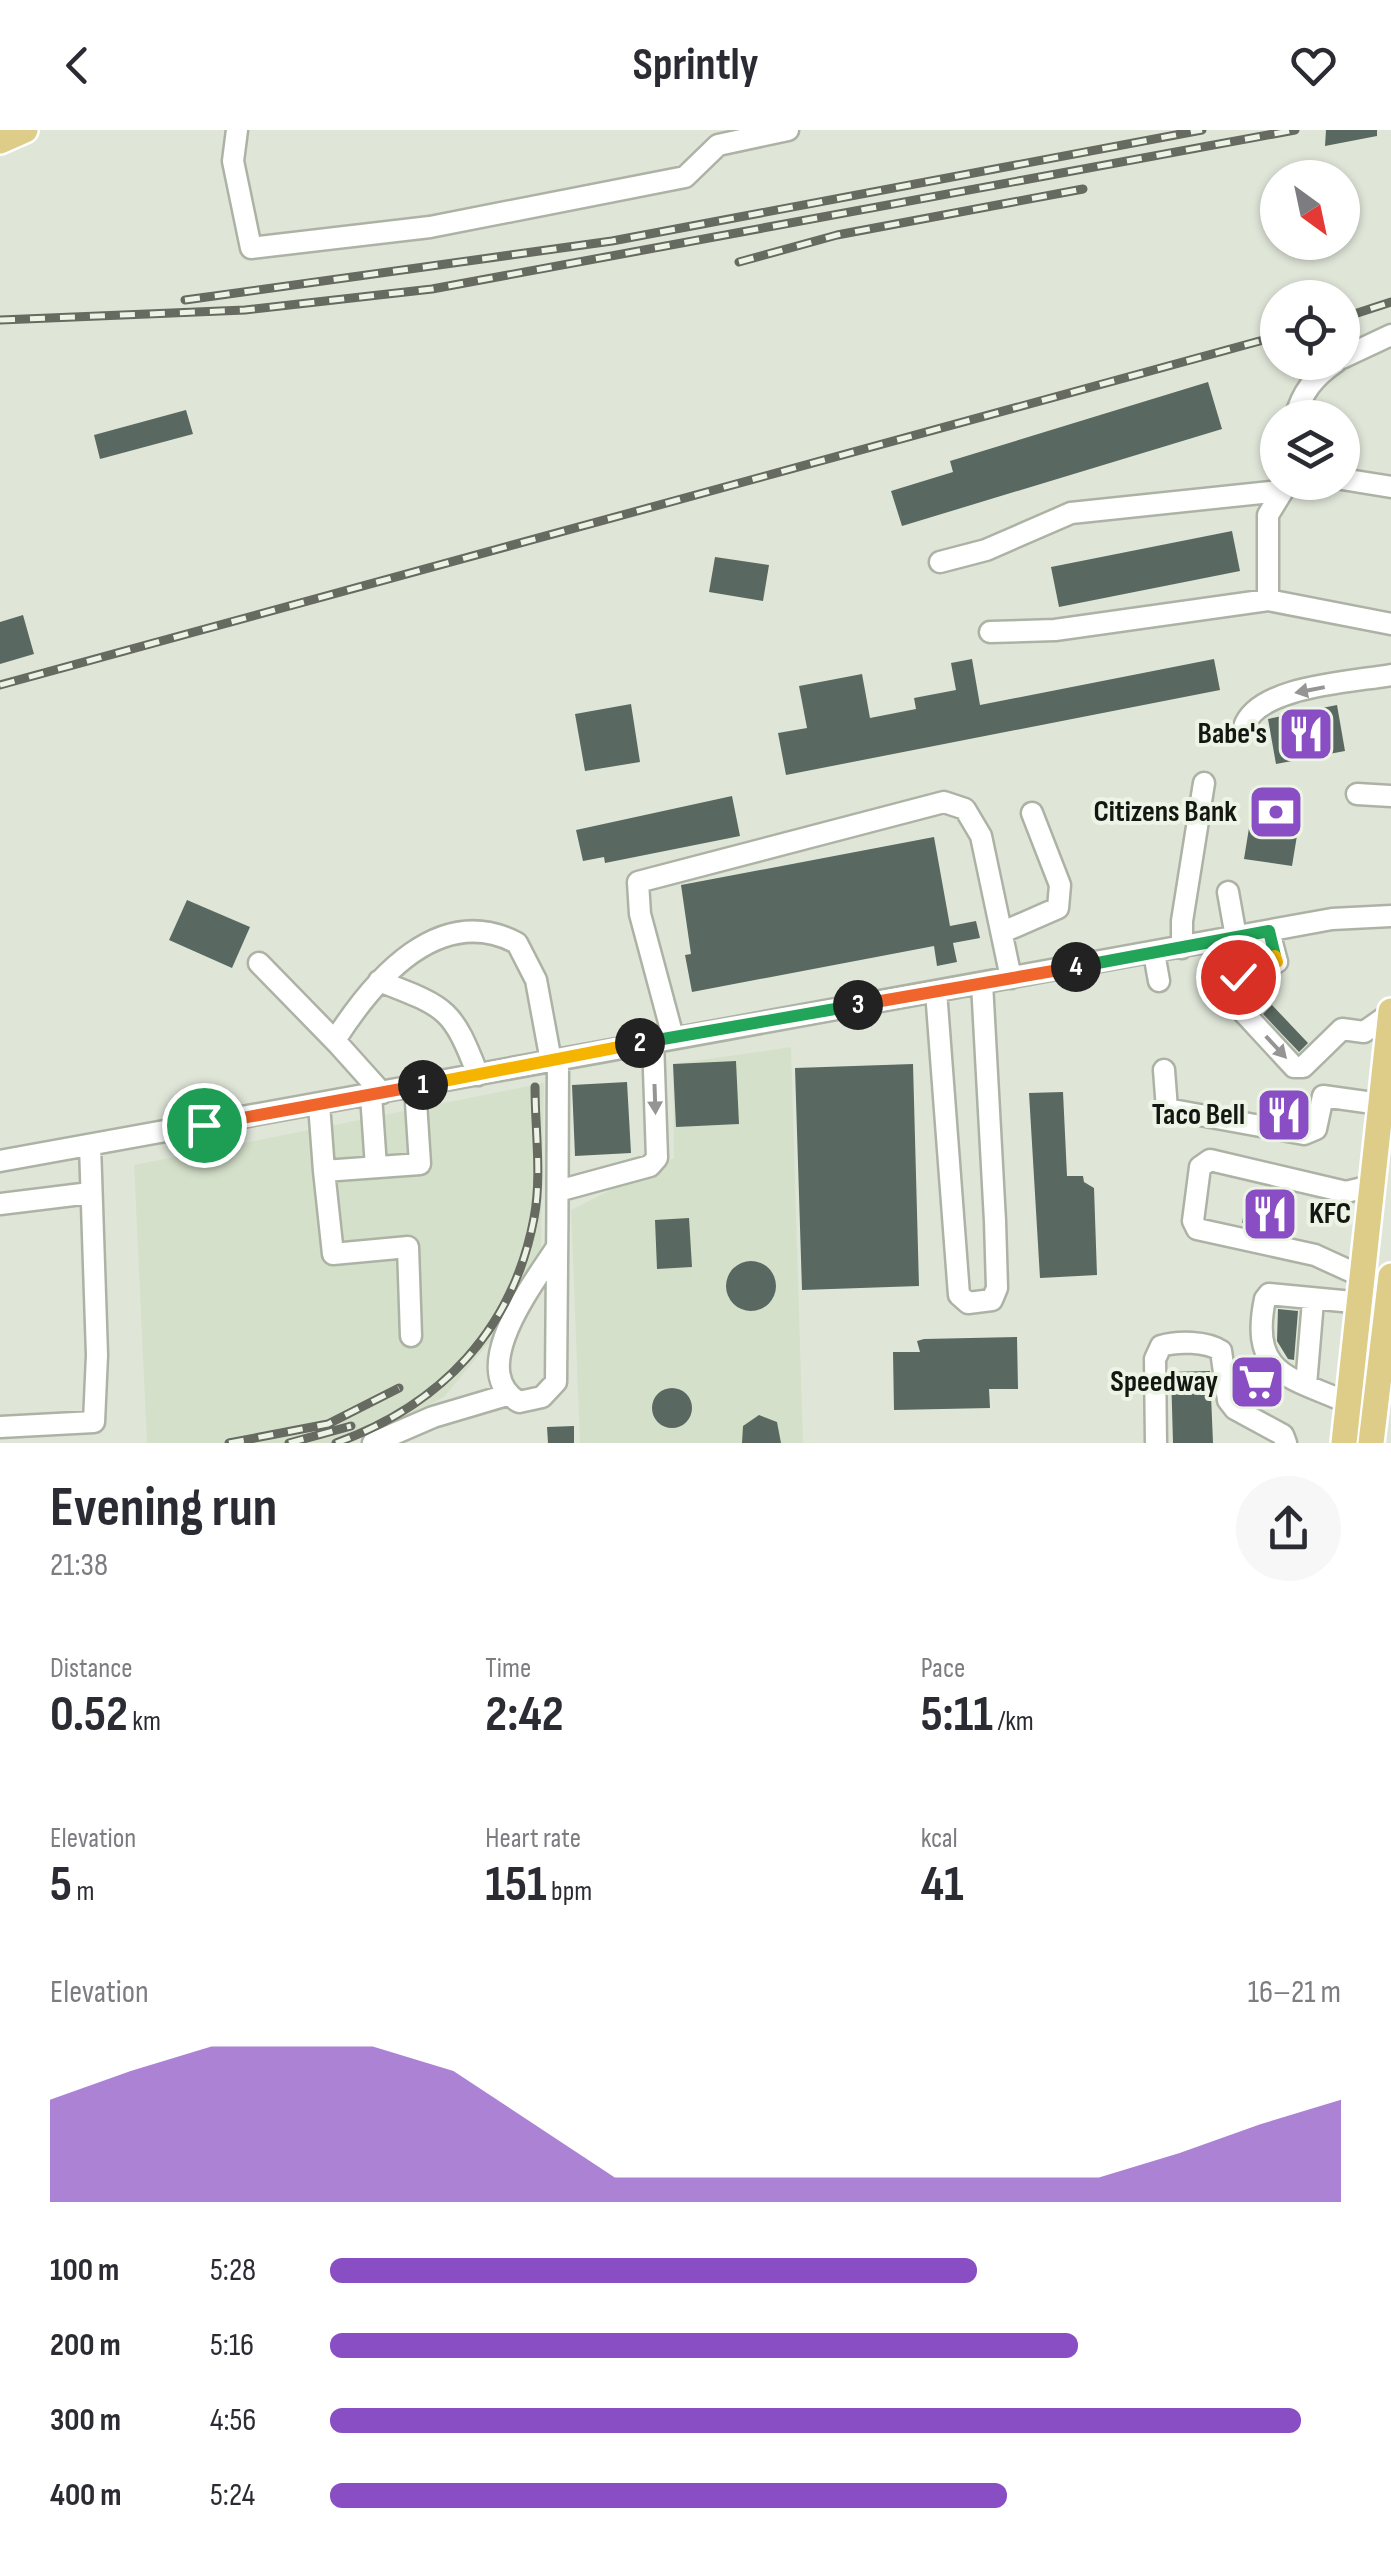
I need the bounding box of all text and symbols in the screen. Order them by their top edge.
icon: back [50,38,105,93]
text: Sprintly [633,38,758,93]
icon: heart [1286,38,1341,93]
north arrow [1260,160,1360,260]
map controls [1260,160,1360,500]
button: locate [1260,280,1360,380]
button: layers [1260,400,1360,500]
one-way arrow [1294,683,1325,698]
restaurant icon: Babe's [1276,704,1336,764]
place label: Babe's [1198,716,1267,752]
bank icon: Citizens Bank [1246,782,1306,842]
place label: Citizens Bank [1093,794,1237,830]
pin [1196,935,1281,1020]
pin: 4 [1051,942,1101,992]
text: 4 [1069,950,1083,983]
icon: check [1211,950,1266,1005]
pin: 3 [833,980,883,1030]
text: 3 [852,988,864,1021]
pin: 2 [615,1018,665,1068]
text: 2 [634,1026,646,1059]
one-way arrow [1264,1034,1286,1059]
pin: 1 [398,1060,448,1110]
text: 1 [418,1068,428,1101]
pin [162,1083,247,1168]
one-way arrow [647,1084,663,1116]
restaurant icon: Taco Bell [1254,1085,1314,1145]
place label: Taco Bell [1152,1097,1245,1133]
icon: arrive [177,1098,232,1153]
restaurant icon: KFC [1240,1184,1300,1244]
place label: KFC [1309,1196,1351,1232]
supermarket icon: Speedway [1227,1352,1287,1412]
place label: Speedway [1110,1364,1219,1400]
text: Evening run [50,1475,277,1542]
button: share [1236,1476,1341,1581]
text: 21:38 [50,1546,108,1585]
text: Distance [50,1652,133,1685]
text: Time [485,1652,531,1685]
text: Pace [921,1652,965,1685]
text: 0.52 [50,1685,128,1745]
text: 2:42 [485,1685,564,1745]
text: 5:11 [921,1685,993,1745]
text: km [128,1705,161,1738]
text: /km [993,1705,1034,1738]
text: Elevation [50,1822,136,1855]
text: Heart rate [485,1822,581,1855]
text: kcal [921,1822,958,1855]
text: 5 [50,1855,72,1915]
text: 151 [485,1855,547,1915]
text: 41 [921,1855,964,1915]
text: m [72,1875,94,1908]
text: bpm [547,1875,592,1908]
text: Elevation [50,1973,149,2012]
text: 16–21 m [1248,1973,1341,2012]
text: 100 m [50,2251,119,2290]
text: 5:28 [210,2251,256,2290]
text: 200 m [50,2326,121,2365]
text: 5:16 [210,2326,254,2365]
text: 300 m [50,2401,121,2440]
text: 4:56 [210,2401,256,2440]
text: 400 m [50,2476,122,2515]
text: 5:24 [210,2476,255,2515]

